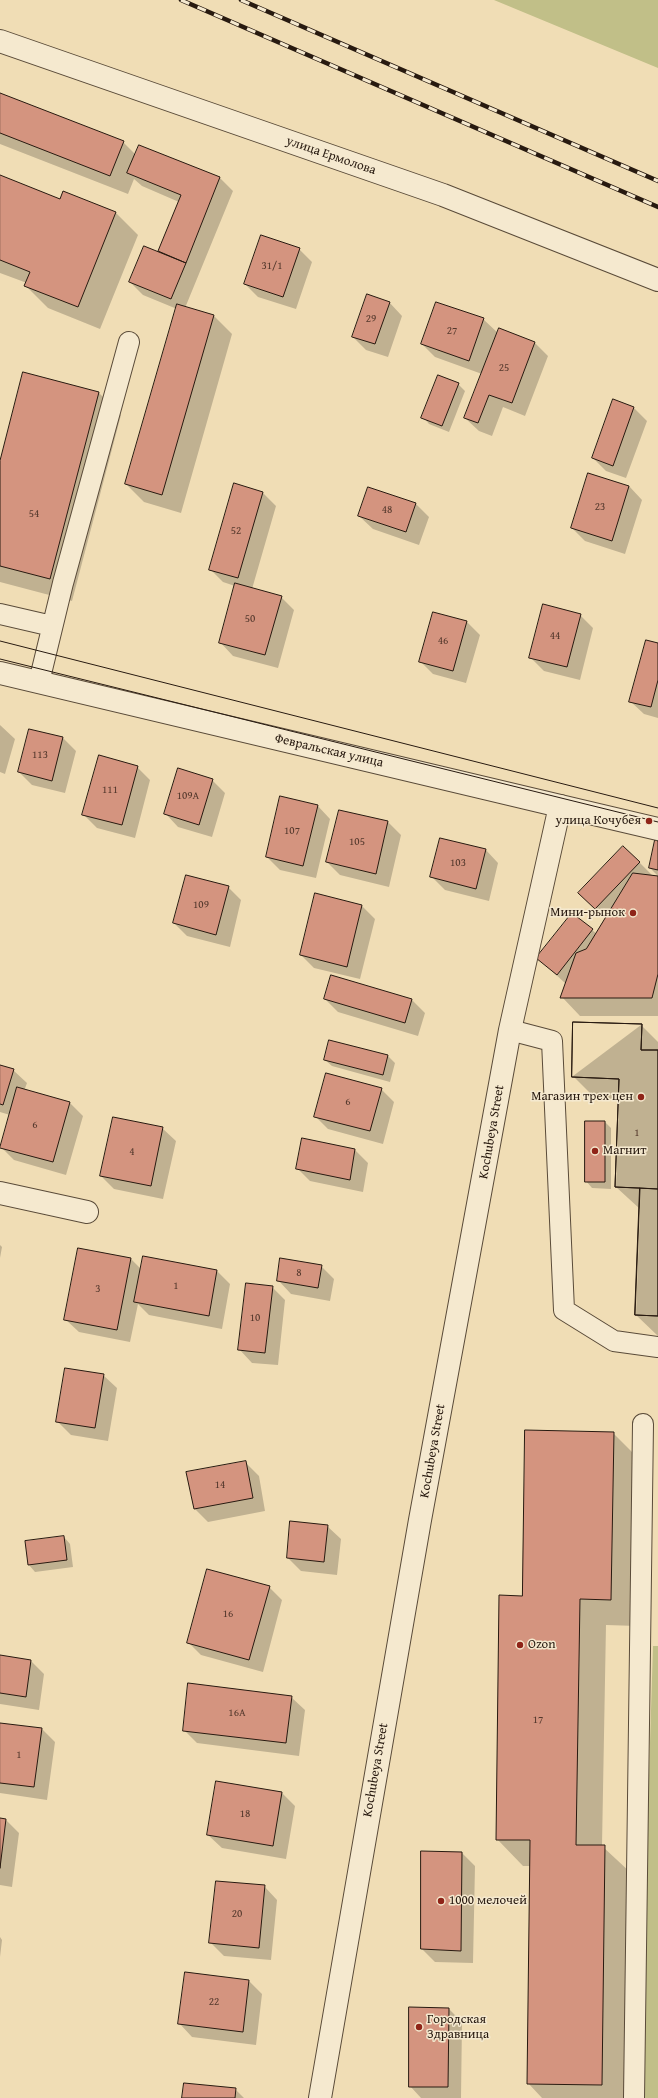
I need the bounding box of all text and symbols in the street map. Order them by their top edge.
street label: улица Ермолова [284,133,378,179]
house number: 31/1 [261,259,283,273]
house number: 29 [366,312,376,326]
house number: 27 [447,324,457,338]
house number: 25 [499,361,509,375]
house number: 23 [595,500,605,514]
house number: 48 [382,503,392,517]
house number: 54 [29,507,39,521]
house number: 52 [231,524,241,538]
house number: 50 [245,612,255,626]
house number: 44 [550,629,560,643]
house number: 46 [438,634,448,648]
street label: Февральская улица [273,731,385,771]
house number: 113 [32,748,48,762]
house number: 111 [102,783,118,797]
house number: 109А [177,789,199,803]
place label: улица Кочубея [556,813,641,829]
marker: улица Кочубея [644,816,654,826]
house number: 107 [284,824,300,838]
house number: 105 [349,835,365,849]
house number: 103 [450,856,466,870]
house number: 109 [193,898,209,912]
place label: Мини-рынок [550,905,625,921]
marker: Мини-рынок [628,908,638,918]
street label: Kochubeya Street [476,1084,508,1180]
place label: Магазин трех цен [531,1089,633,1105]
marker: Магазин трех цен [636,1092,646,1102]
house number: 6 [345,1095,351,1109]
house number: 6 [32,1118,38,1132]
house number: 1 [634,1126,640,1140]
place label: Магнит [603,1143,646,1159]
house number: 4 [129,1145,135,1159]
marker: Магнит [590,1146,600,1156]
house number: 8 [296,1266,302,1280]
house number: 1 [173,1279,179,1293]
house number: 3 [95,1282,101,1296]
house number: 10 [250,1311,260,1325]
street label: Kochubeya Street [417,1403,449,1499]
house number: 14 [215,1478,225,1492]
house number: 16 [223,1607,233,1621]
place label: Ozon [528,1637,556,1653]
marker: Ozon [515,1640,525,1650]
house number: 16А [228,1706,246,1720]
house number: 17 [533,1713,543,1727]
street label: Kochubeya Street [360,1722,392,1818]
house number: 1 [16,1748,22,1762]
house number: 18 [240,1807,250,1821]
place label: 1000 мелочей [449,1893,527,1909]
marker: 1000 мелочей [436,1896,446,1906]
house number: 20 [232,1907,242,1921]
house number: 22 [209,1995,219,2009]
place label: Городская Здравница [427,2012,489,2043]
marker: Городская Здравница [414,2022,424,2032]

